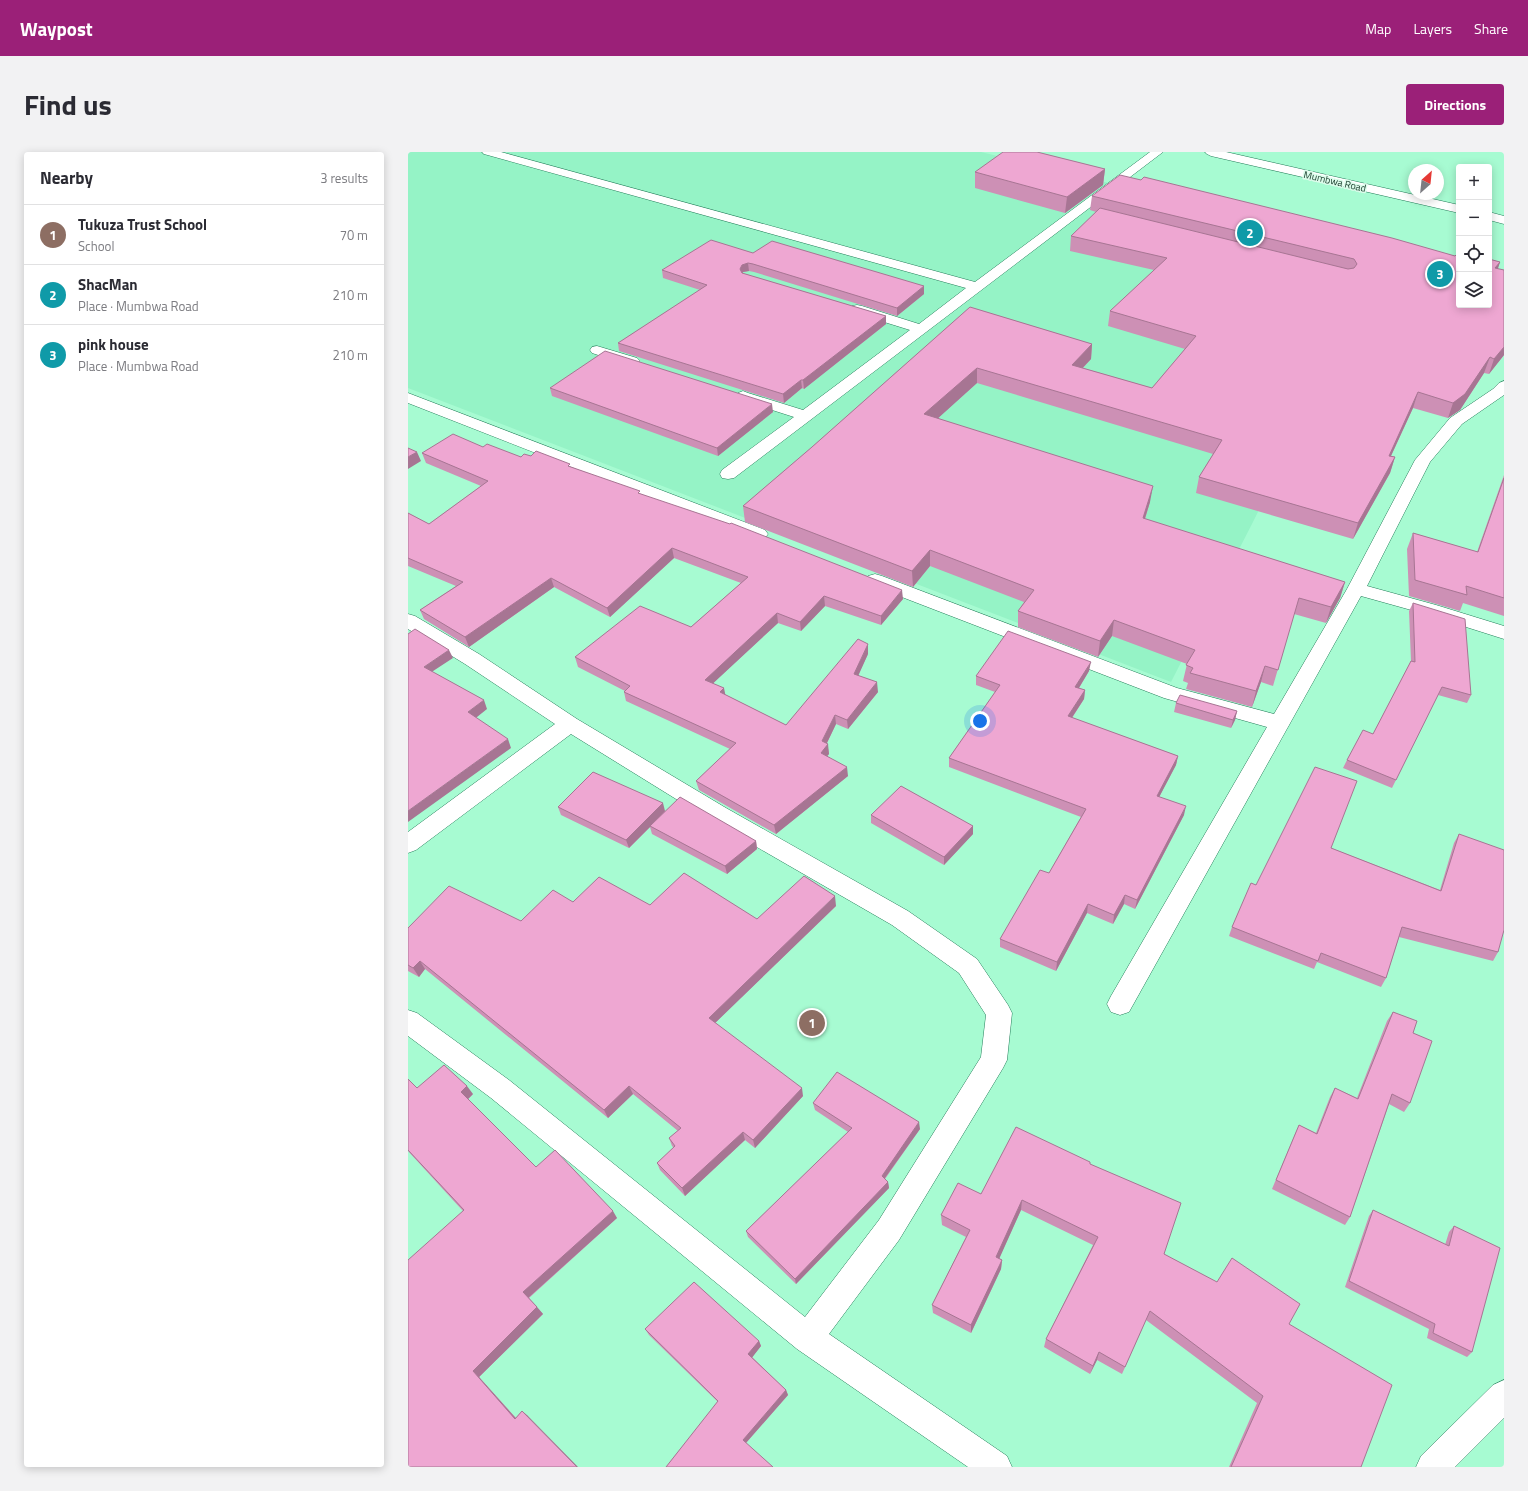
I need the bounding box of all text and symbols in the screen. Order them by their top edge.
text: Waypost [20,14,93,43]
text: Map [1365,18,1391,39]
text: Layers [1413,18,1452,39]
text: Share [1474,18,1508,39]
text: Find us [24,83,112,126]
button: Directions [1406,84,1504,125]
north arrow [1408,164,1444,200]
map controls [1456,164,1492,308]
button: + [1456,164,1492,200]
text: Nearby [40,165,93,191]
street label: Mumbwa Road [1302,167,1368,196]
text: 3 results [320,168,368,188]
button: − [1456,200,1492,236]
text: Tukuza Trust School [78,213,207,236]
pin: 2 [1237,218,1263,248]
text: 1 [49,225,57,245]
text: 70 m [340,225,368,245]
text: School [78,236,114,256]
button: locate [1456,236,1492,272]
pin: 3 [1427,259,1453,289]
button: layers [1456,272,1492,308]
text: ShacMan [78,273,138,296]
text: 2 [49,285,57,305]
text: 210 m [332,285,368,305]
text: Place · Mumbwa Road [78,296,199,316]
text: pink house [78,333,149,356]
text: 3 [49,345,57,365]
text: 210 m [332,345,368,365]
text: Place · Mumbwa Road [78,356,199,376]
your location [970,711,990,731]
pin: 1 [799,1008,825,1038]

